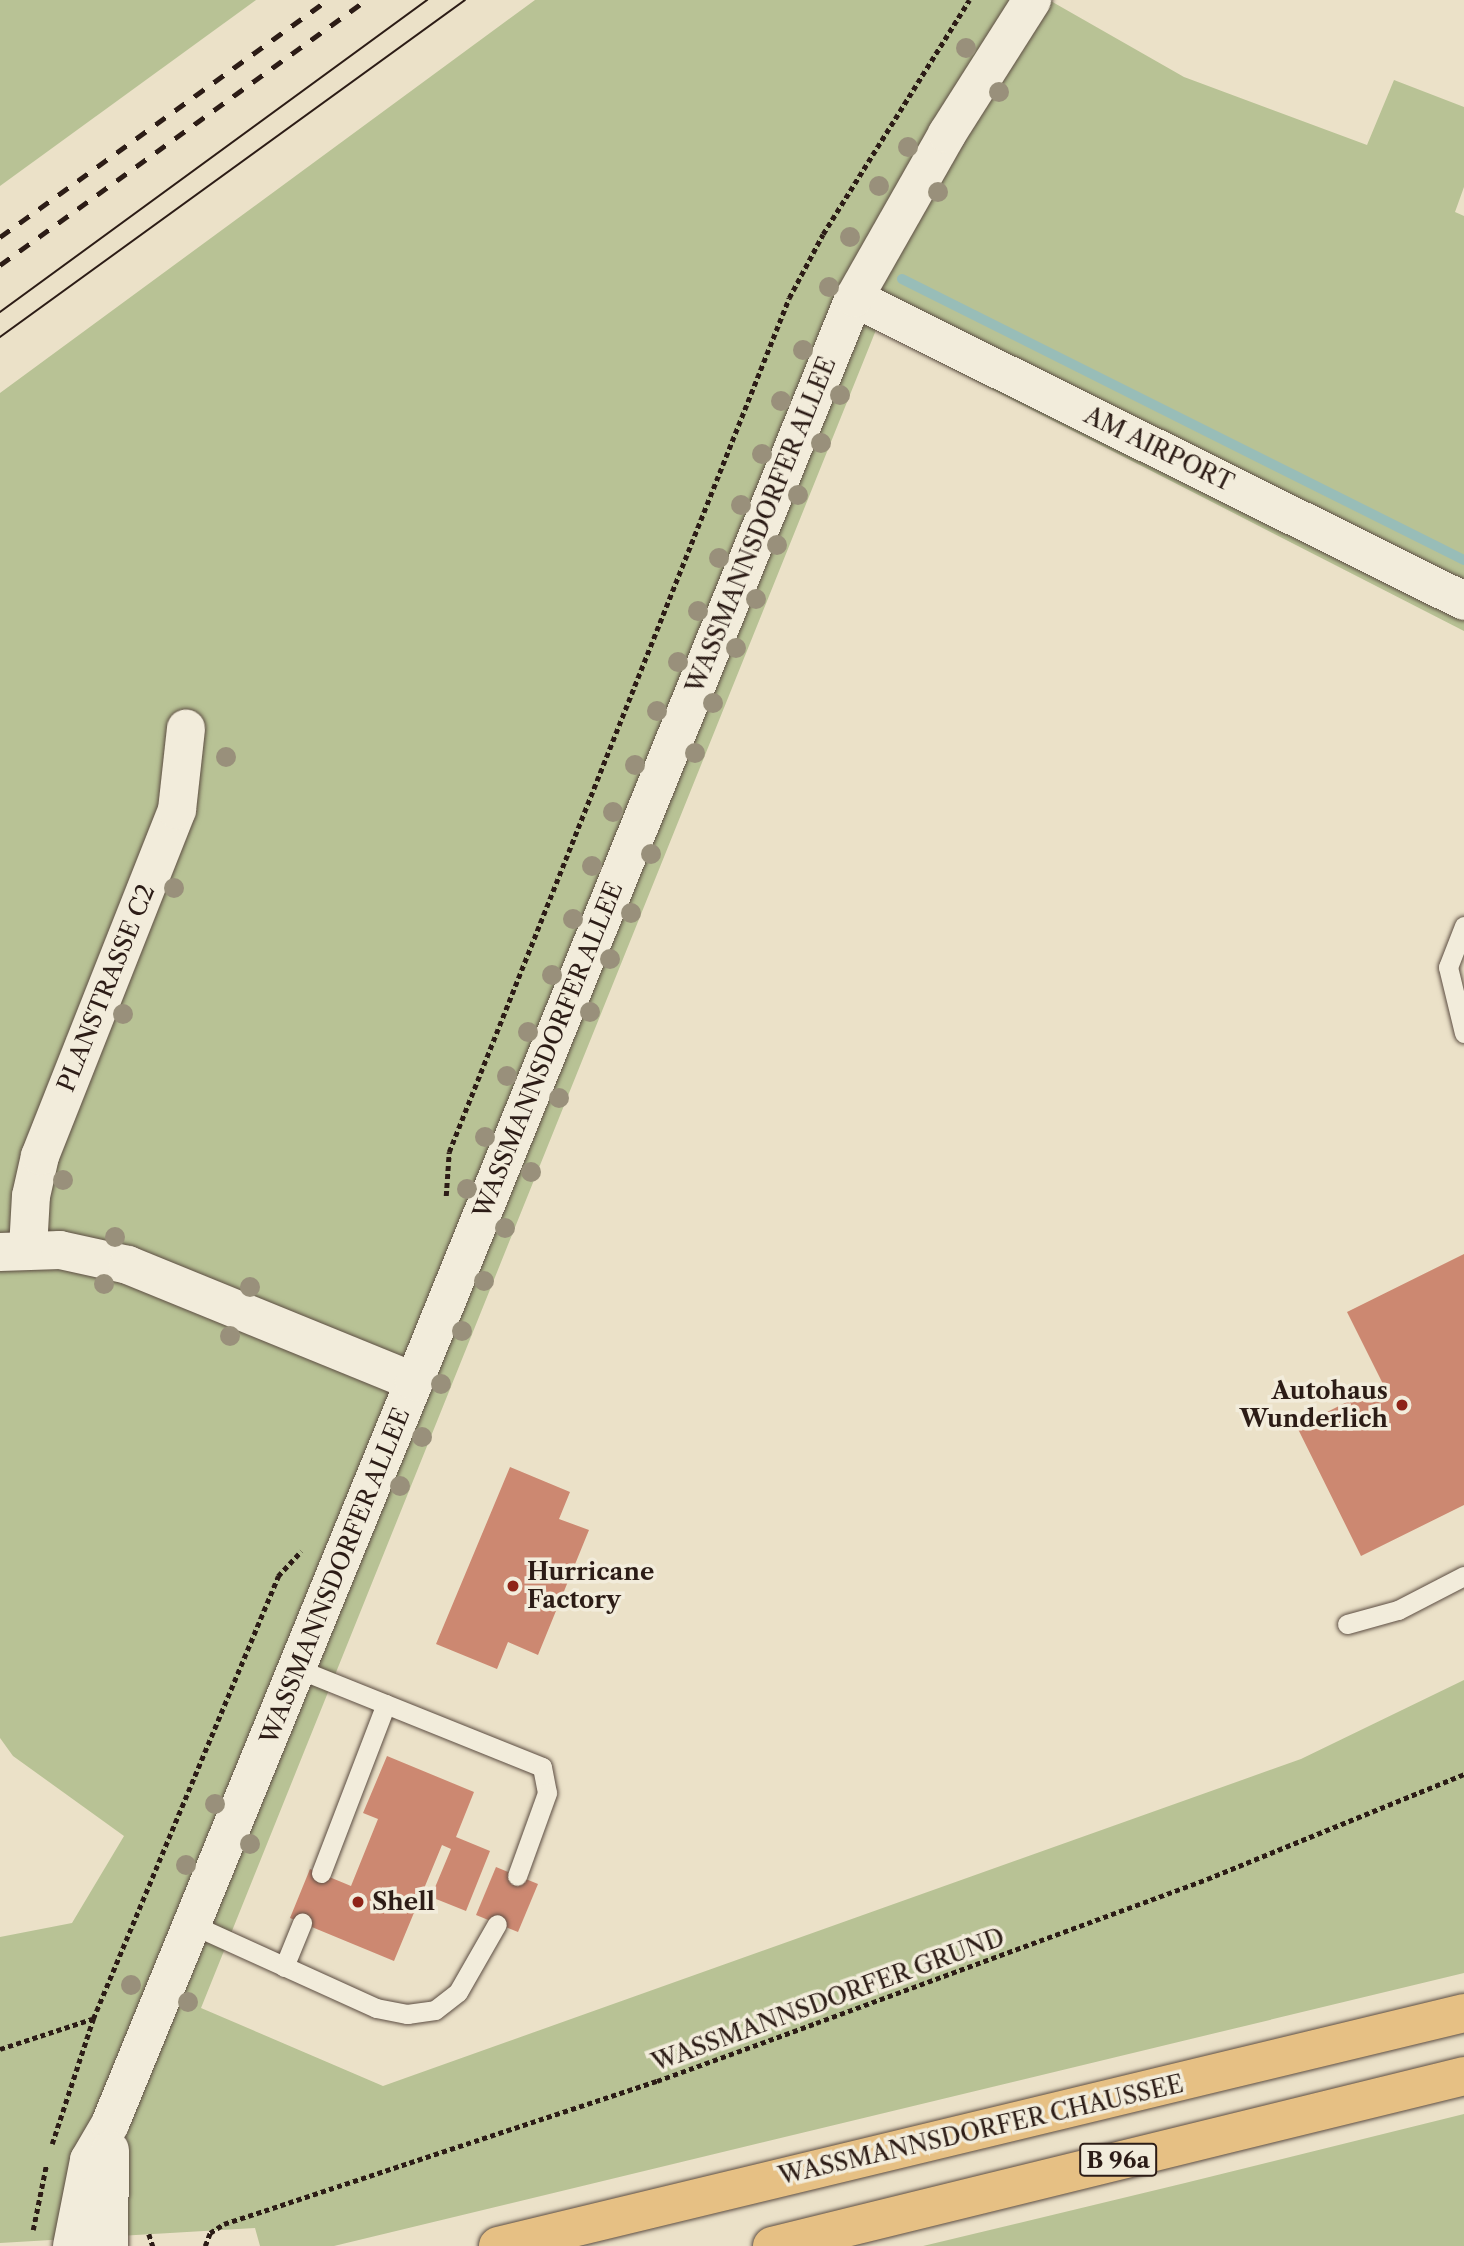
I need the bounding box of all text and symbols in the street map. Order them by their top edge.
street label: WASSMANNSDORFER ALLEE [680,352,842,698]
street label: AM AIRPORT [1079,400,1239,498]
street label: WASSMANNSDORFER ALLEE [467,877,629,1223]
street label: PLANSTRASSE C2 [51,880,161,1096]
place label: Autohaus Wunderlich [1240,1377,1388,1433]
marker: Autohaus Wunderlich [1394,1397,1410,1413]
street label: WASSMANNSDORFER ALLEE [254,1403,416,1749]
place label: Hurricane Factory [527,1558,654,1614]
marker: Hurricane Factory [505,1578,521,1594]
place label: Shell [372,1888,435,1916]
marker: Shell [350,1894,366,1910]
street label: WASSMANNSDORFER GRUND [647,1922,1009,2078]
street label: WASSMANNSDORFER CHAUSSEE [775,2069,1187,2191]
road number: B 96a [1078,2140,1158,2180]

